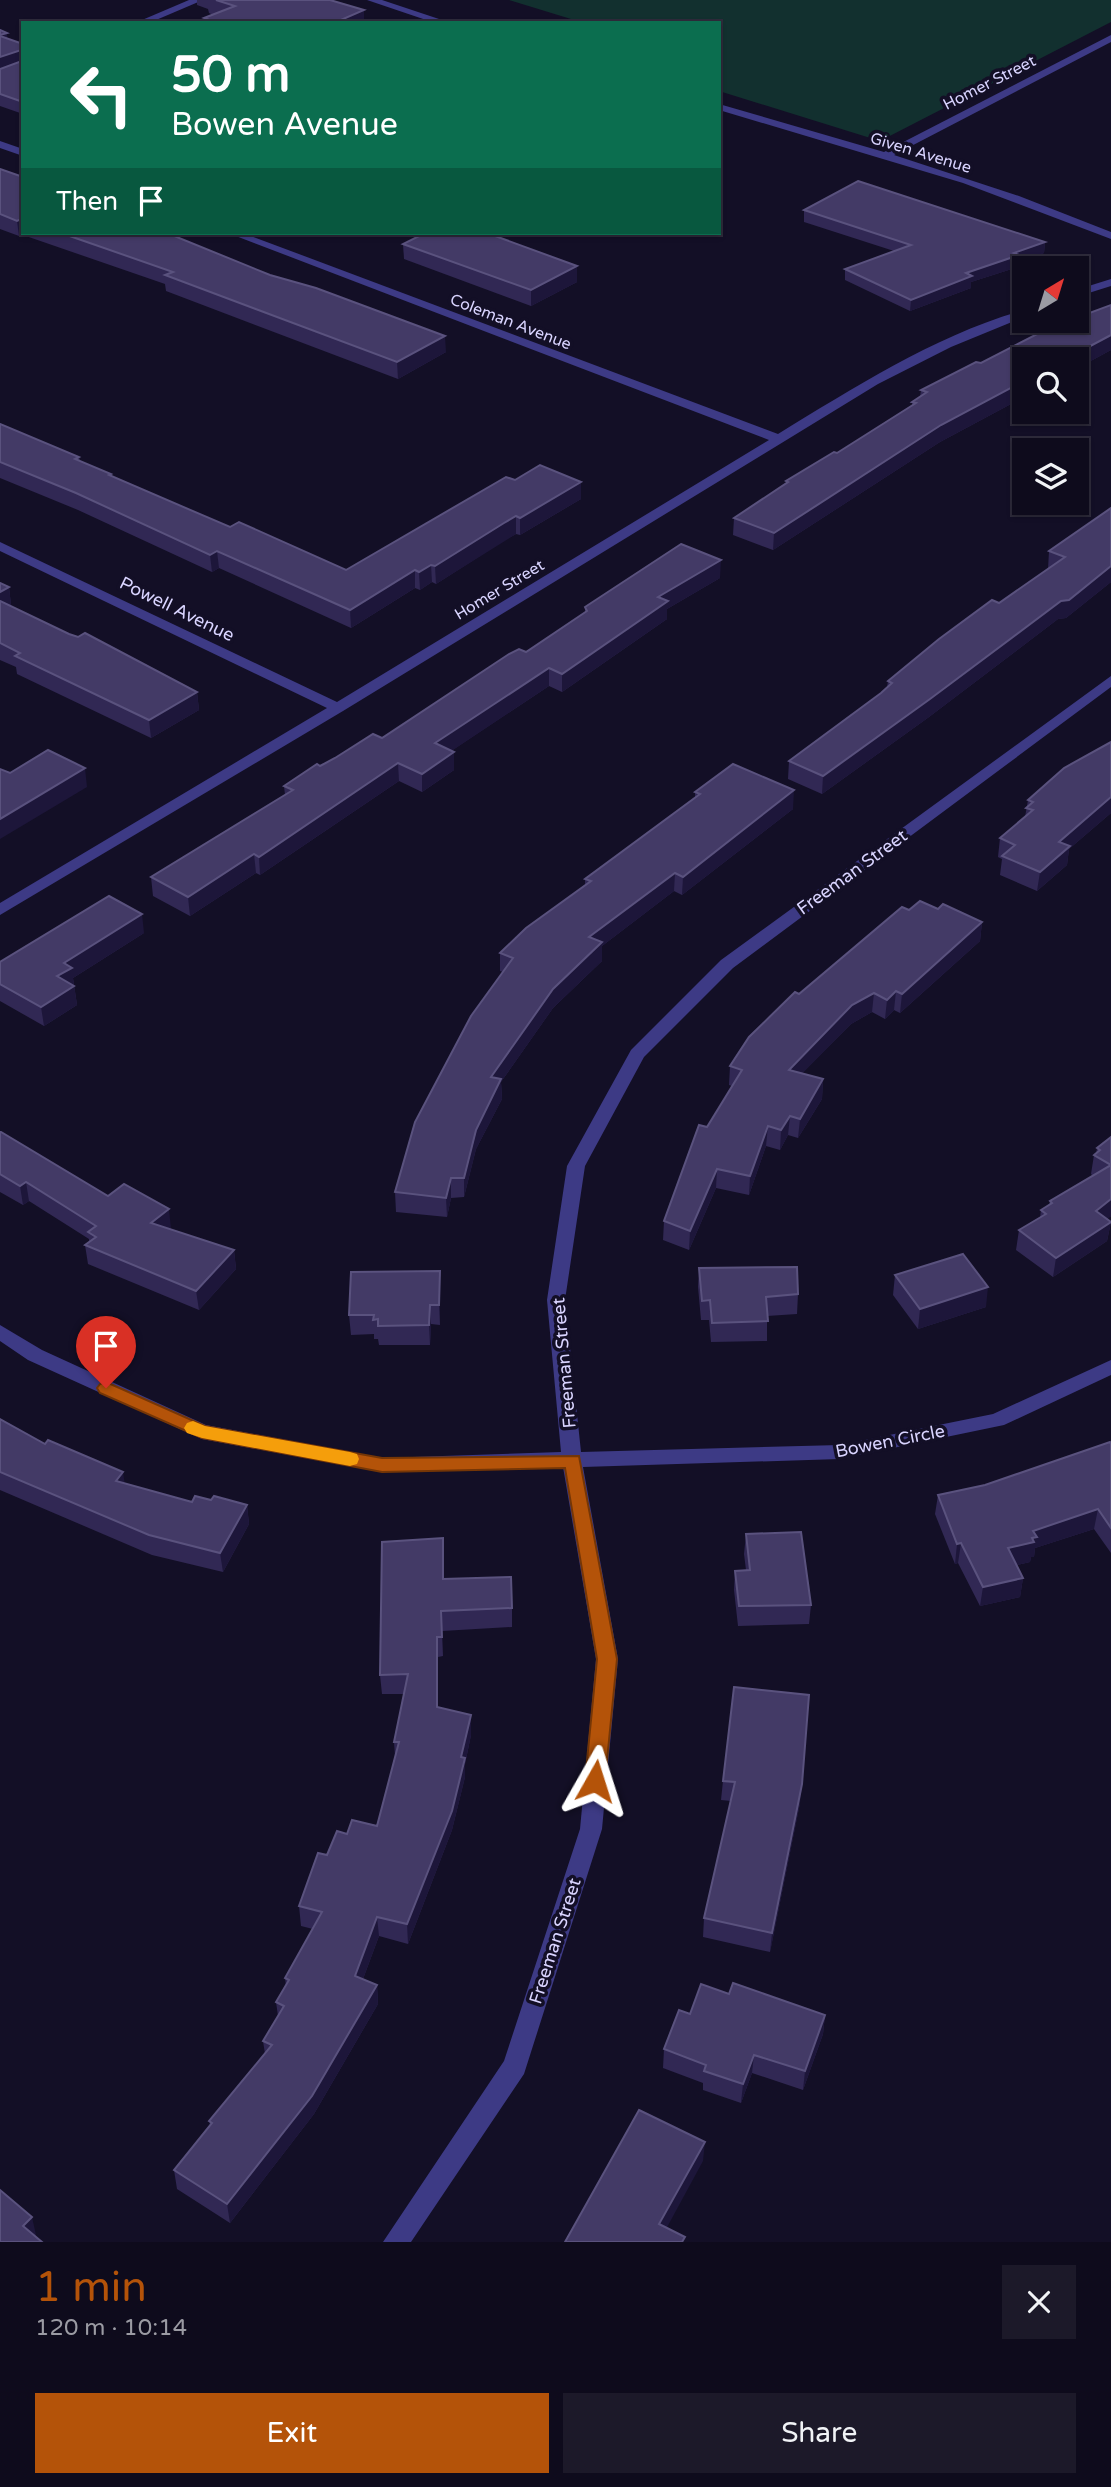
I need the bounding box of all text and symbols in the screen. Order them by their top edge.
text: 50 m [171,46,290,105]
icon: left [56,49,147,140]
street label: Homer Street [940,51,1039,115]
text: Bowen Avenue [171,106,398,144]
street label: Given Avenue [868,128,974,178]
icon: arrive [132,182,170,220]
text: Then [56,186,118,217]
north arrow [1012,256,1088,332]
map controls [1012,256,1089,515]
street label: Coleman Avenue [447,290,574,354]
button: search [1012,347,1089,424]
button: layers [1012,438,1089,515]
street label: Homer Street [451,555,548,625]
street label: Powell Avenue [116,572,238,646]
street label: Freeman Street [792,824,912,919]
street label: Freeman Street [547,1297,581,1429]
pin [76,1316,136,1388]
icon: arrive [87,1327,125,1365]
street label: Bowen Circle [833,1420,947,1462]
position arrow [558,1744,632,1818]
street label: Freeman Street [524,1875,586,2007]
text: 1 min [35,2262,147,2313]
button: close [1002,2265,1076,2339]
text: 120 m · 10:14 [35,2314,187,2342]
button: Exit [35,2393,549,2473]
button: Share [563,2393,1076,2473]

